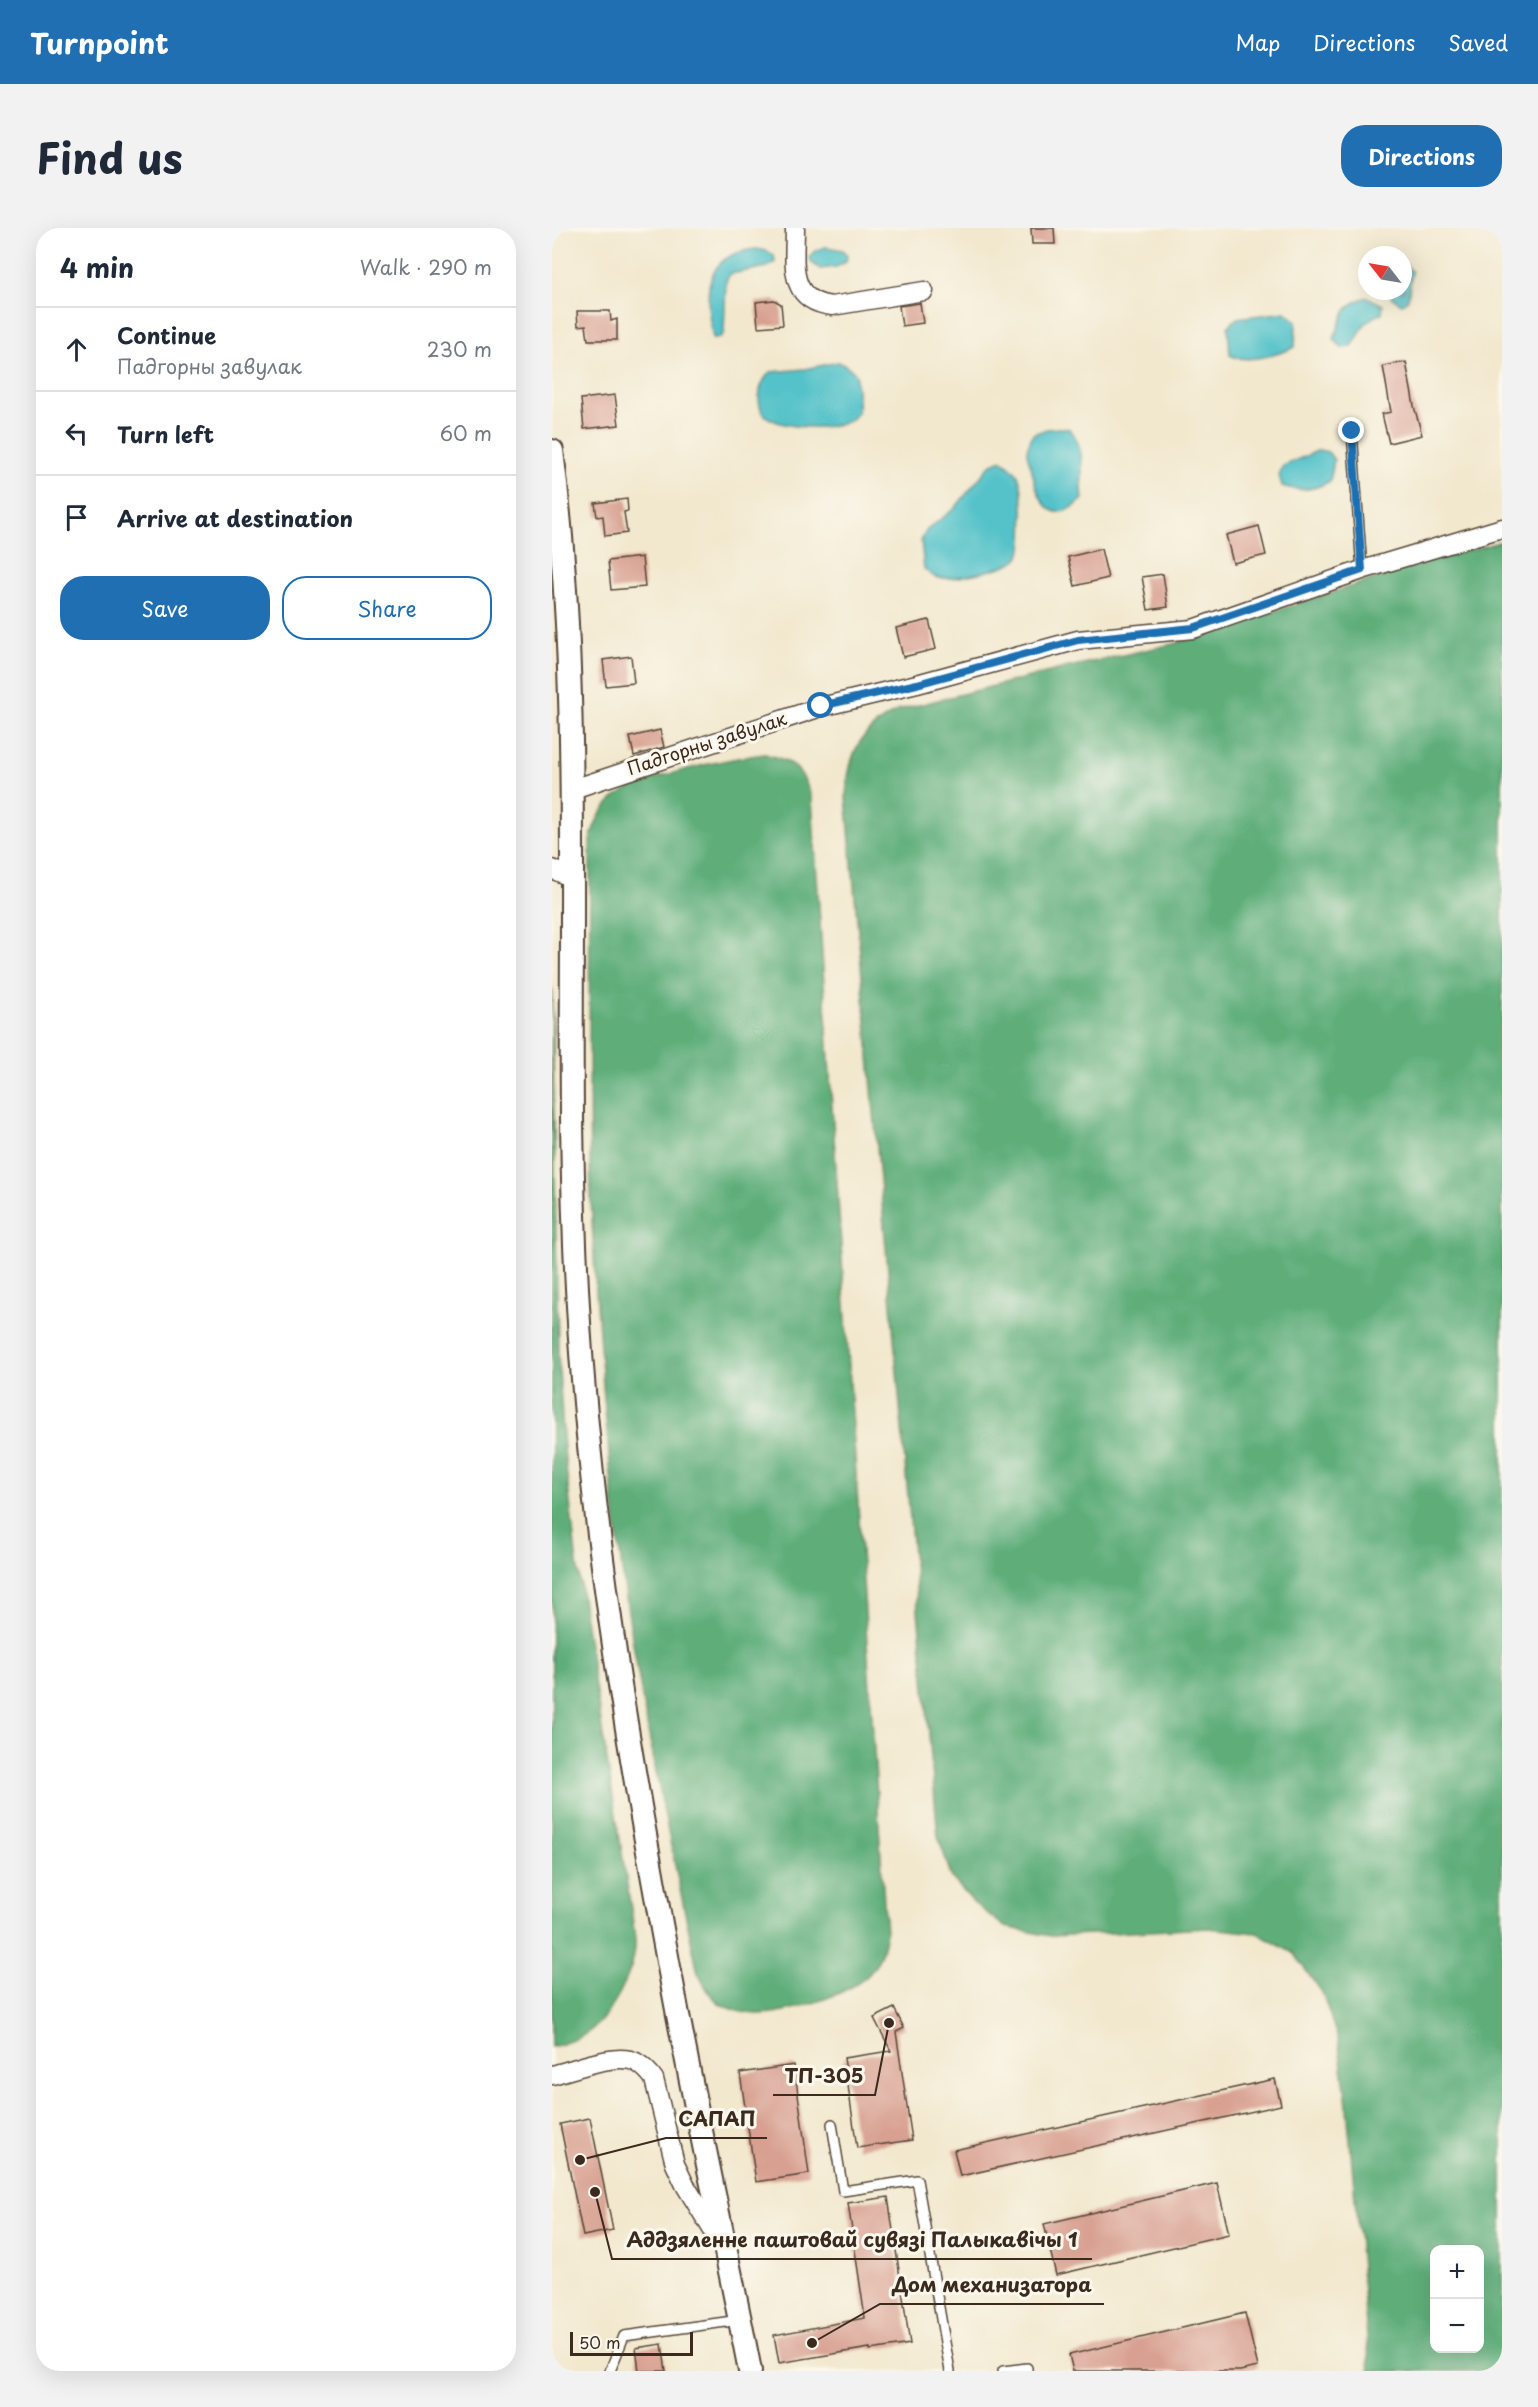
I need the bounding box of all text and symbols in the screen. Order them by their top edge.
text: Turnpoint [30,21,169,64]
text: Map [1235,26,1280,58]
text: Directions [1313,26,1415,58]
text: Saved [1448,26,1508,58]
text: Find us [36,125,183,188]
button: Directions [1341,125,1502,187]
north arrow [1358,246,1412,300]
text: 4 min [60,248,134,287]
text: Walk · 290 m [360,252,492,282]
text: Continue [117,318,216,351]
icon: ahead [60,333,93,366]
text: 230 m [427,334,492,364]
text: Падгорны завулак [117,351,302,381]
icon: left [60,417,93,450]
text: Turn left [117,417,214,450]
route end [1338,417,1364,443]
text: 60 m [440,418,492,448]
icon: arrive [60,501,93,534]
text: Arrive at destination [117,501,353,534]
button: Save [60,576,270,640]
button: Share [282,576,492,640]
route start [807,692,833,718]
street label: Падгорны завулак [623,704,790,781]
callout: ТП-305 [773,2057,875,2095]
text: ТП-305 [785,2060,863,2090]
callout: САПАП [666,2100,767,2138]
text: САПАП [678,2103,756,2133]
callout: Аддзяленне паштовай сувязі Палыкавічы 1 [612,2221,1092,2259]
text: Аддзяленне паштовай сувязі Палыкавічы 1 [626,2224,1078,2254]
map controls [1430,2245,1484,2353]
button: + [1430,2245,1484,2299]
callout: Дом механизатора [880,2266,1104,2304]
text: Дом механизатора [891,2269,1092,2299]
button: − [1430,2299,1484,2353]
scale bar [570,2329,693,2356]
text: 50 m [579,2330,620,2354]

